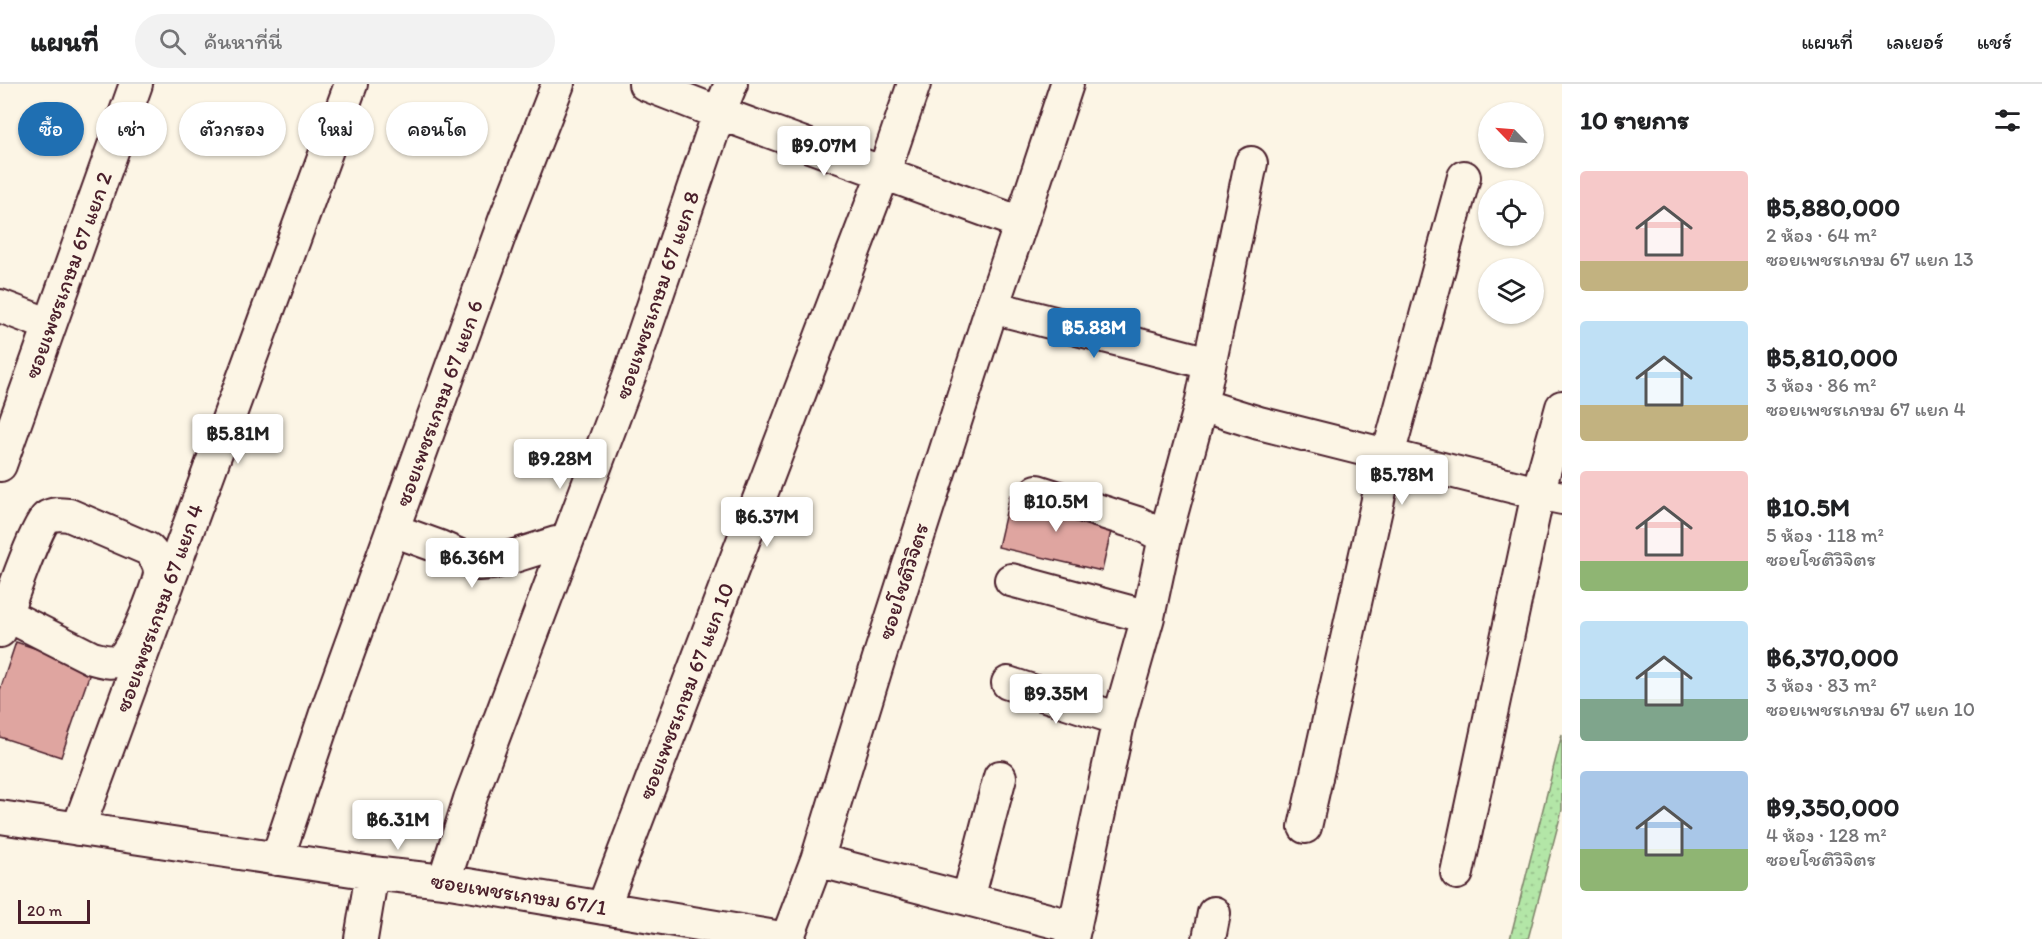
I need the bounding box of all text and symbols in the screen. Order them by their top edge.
search box [135,14,555,68]
text: แผนที่ [30,24,99,58]
icon: search [156,25,189,58]
text: ค้นหาที่นี่ [204,28,282,55]
text: แผนที่ [1801,29,1853,54]
text: เลเยอร์ [1886,29,1944,54]
text: แชร์ [1977,29,2012,54]
chip: ซื้อ [18,102,84,156]
chip: เช่า [96,102,167,156]
chip: ตัวกรอง [179,102,286,156]
chip: ใหม่ [298,102,374,156]
chip: คอนโด [386,102,488,156]
north arrow [1478,102,1544,168]
map controls [1478,102,1544,324]
text: 10 รายการ [1580,104,1689,136]
icon: filters [1991,104,2024,137]
pin: ฿9.07M [775,126,873,177]
text: ฿9.07M [791,133,857,157]
street label: ซอยเพชรเกษม 67 แยก 2 [18,168,118,382]
button: locate [1478,180,1544,246]
street label: ซอยเพชรเกษม 67 แยก 8 [609,187,705,403]
text: ฿5,880,000 [1766,191,1900,223]
icon: home [1628,195,1700,267]
text: 2 ห้อง · 64 m² [1766,223,1877,247]
text: ซอยเพชรเกษม 67 แยก 13 [1766,247,1974,271]
button: layers [1478,258,1544,324]
street label: ซอยเพชรเกษม 67 แยก 6 [389,296,489,510]
pin: ฿5.88M [1045,308,1143,359]
text: ฿5.88M [1061,315,1127,339]
text: ฿5,810,000 [1766,341,1898,373]
icon: home [1628,345,1700,417]
text: 3 ห้อง · 86 m² [1766,373,1876,397]
text: ซอยเพชรเกษม 67 แยก 4 [1766,397,1966,421]
pin: ฿5.81M [189,414,287,465]
text: ฿5.81M [206,421,270,445]
pin: ฿9.28M [511,439,609,490]
text: ฿9.28M [528,446,592,470]
pin: ฿5.78M [1353,455,1451,506]
text: ฿5.78M [1370,462,1434,486]
pin: ฿10.5M [1007,482,1105,533]
text: ฿10.5M [1024,489,1088,513]
text: ฿10.5M [1766,491,1850,523]
icon: home [1628,495,1700,567]
pin: ฿6.37M [718,497,816,548]
street label: ซอยเพชรเกษม 67 แยก 4 [109,500,209,716]
text: ฿6.37M [735,504,799,528]
street label: ซอยโชติวิจิตร [871,519,935,643]
text: 5 ห้อง · 118 m² [1766,523,1884,547]
pin: ฿6.36M [423,538,521,589]
text: ฿6.36M [440,545,504,569]
text: ซอยโชติวิจิตร [1766,547,1876,571]
street label: ซอยเพชรเกษม 67 แยก 10 [632,579,740,803]
text: ฿6,370,000 [1766,641,1899,673]
icon: home [1628,645,1700,717]
text: 3 ห้อง · 83 m² [1766,673,1877,697]
pin: ฿9.35M [1007,674,1105,725]
text: ฿9.35M [1024,681,1088,705]
text: ซอยเพชรเกษม 67 แยก 10 [1766,697,1975,721]
text: ฿9,350,000 [1766,791,1899,823]
icon: home [1628,795,1700,867]
pin: ฿6.31M [349,800,447,851]
text: ฿6.31M [366,807,430,831]
text: 4 ห้อง · 128 m² [1766,823,1887,847]
text: ซอยโชติวิจิตร [1766,847,1876,871]
street label: ซอยเพชรเกษม 67/1 [429,867,609,921]
scale bar [18,897,90,924]
text: 20 m [27,901,62,920]

